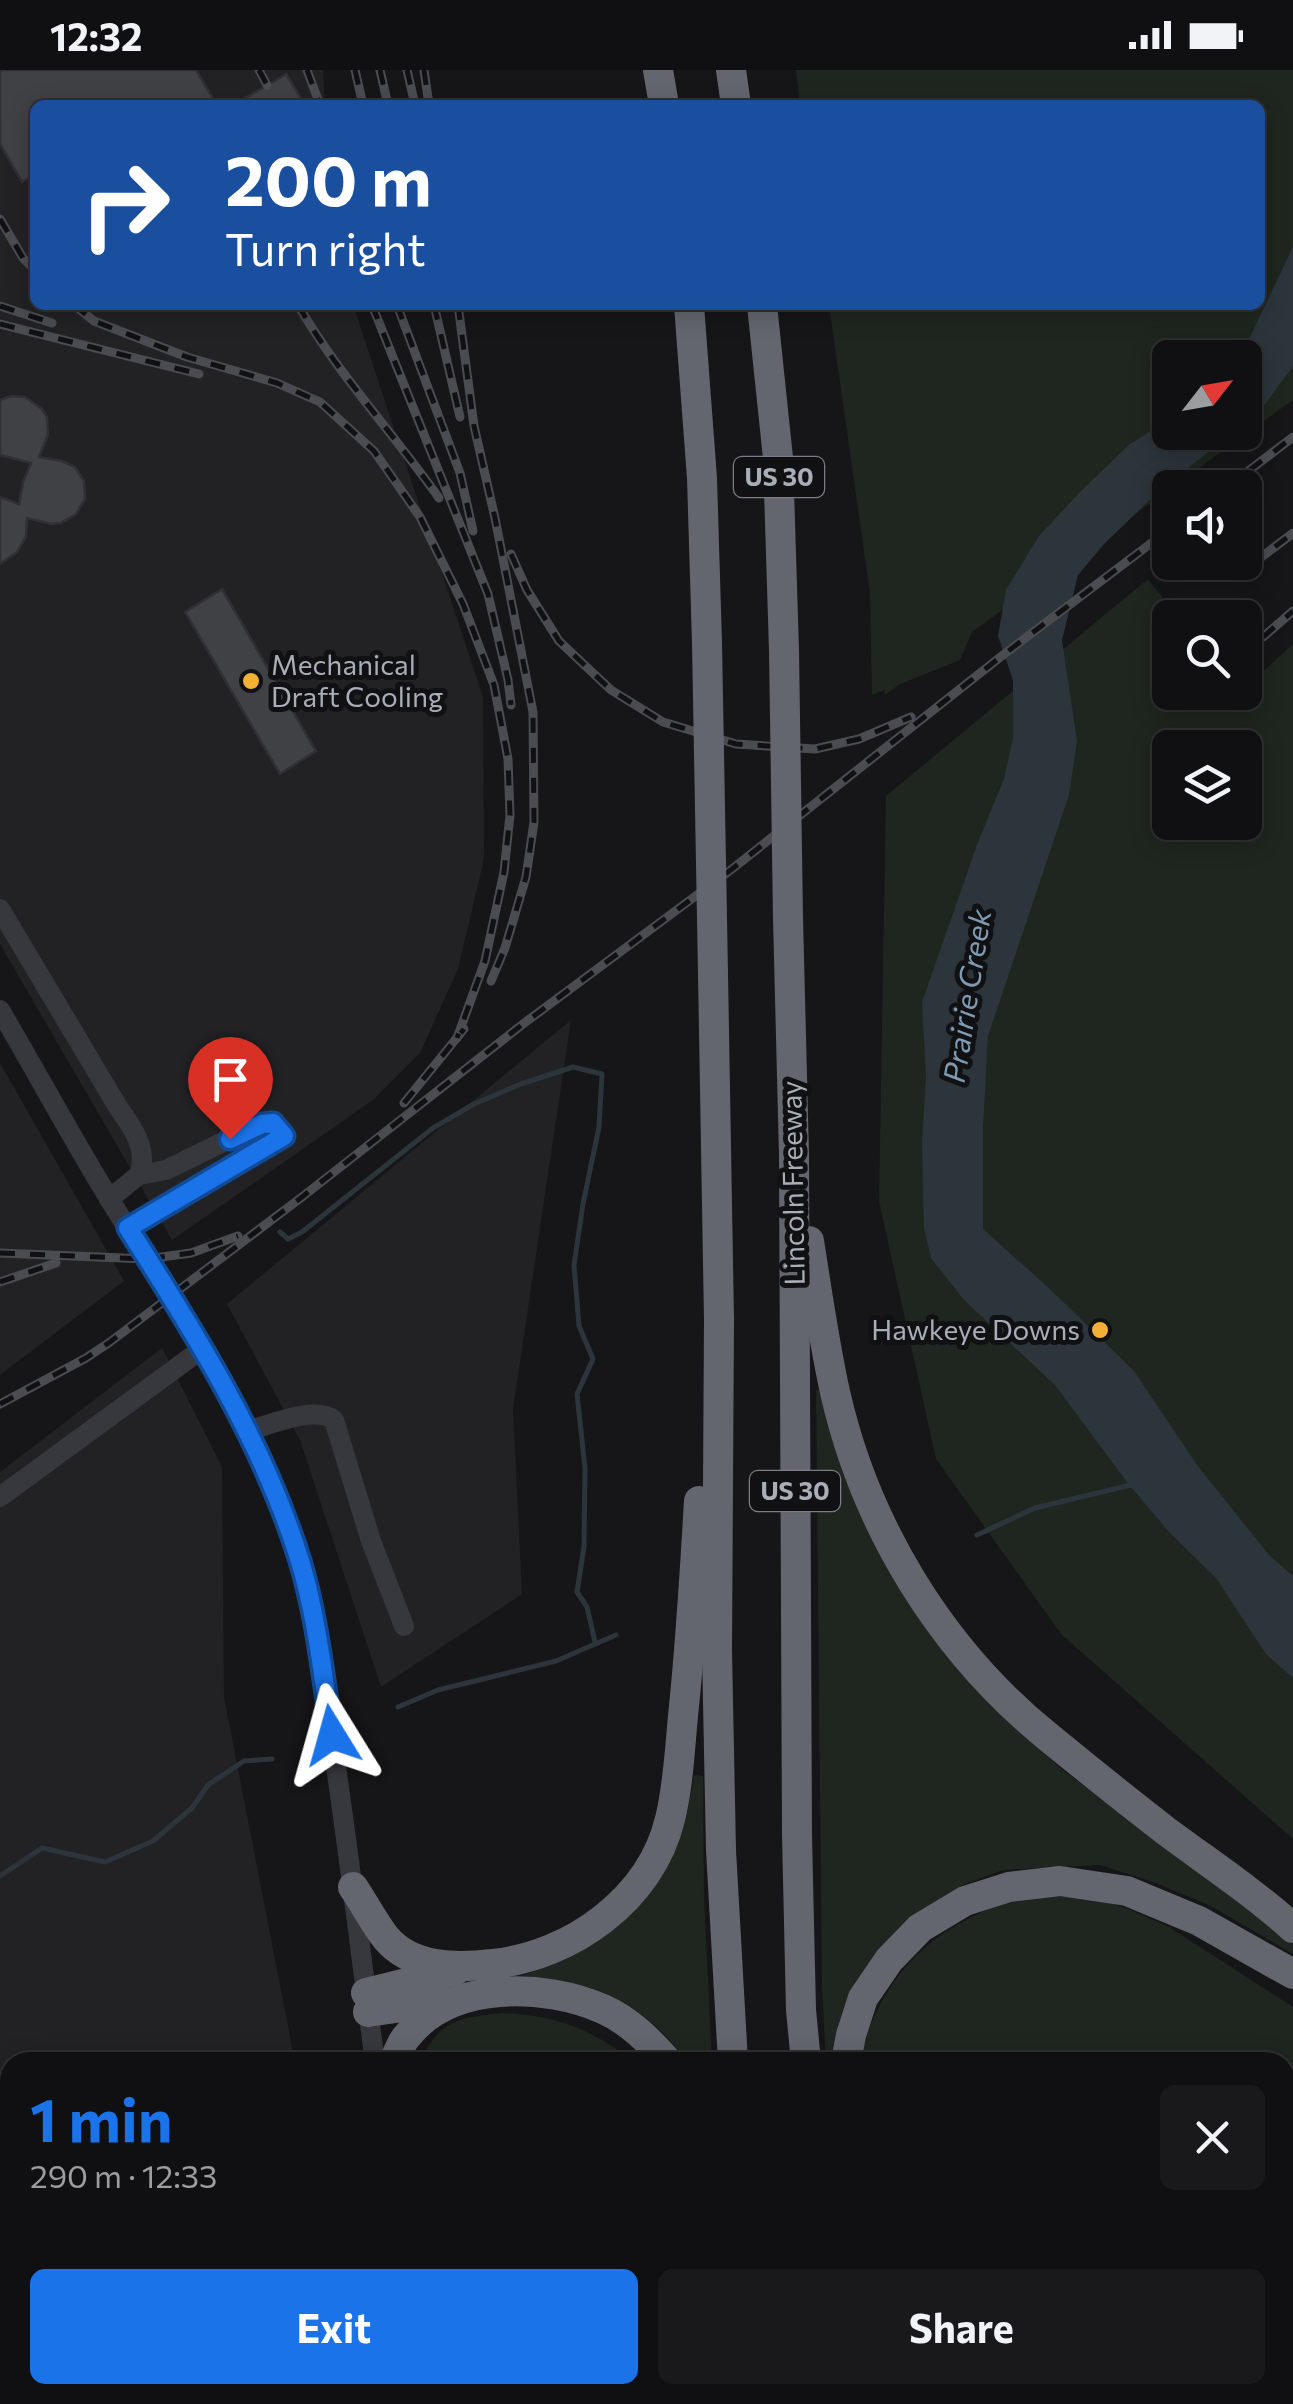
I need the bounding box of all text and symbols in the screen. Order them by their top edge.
text: 12:32 [50,12,142,59]
text: 200 m [225,135,432,220]
icon: right [60,140,190,270]
text: Turn right [225,220,426,275]
north arrow [1152,340,1262,450]
map controls [1152,340,1262,840]
road number: US 30 [734,457,824,497]
button: sound [1152,470,1262,580]
button: search [1152,600,1262,710]
place label: Mechanical Draft Cooling [271,647,443,713]
marker: Mechanical Draft Cooling [240,670,262,692]
button: layers [1152,730,1262,840]
water label: Prairie Creek [934,906,998,1085]
pin [188,1037,273,1140]
icon: arrive [203,1052,258,1107]
street label: Lincoln Freeway [773,1080,811,1286]
place label: Hawkeye Downs [871,1312,1080,1346]
marker: Hawkeye Downs [1089,1319,1111,1341]
road number: US 30 [750,1471,840,1511]
position arrow [280,1683,384,1787]
text: 1 min [30,2081,172,2154]
button: close [1160,2085,1265,2190]
text: 290 m · 12:33 [30,2155,217,2195]
button: Exit [30,2269,638,2384]
button: Share [658,2269,1265,2384]

